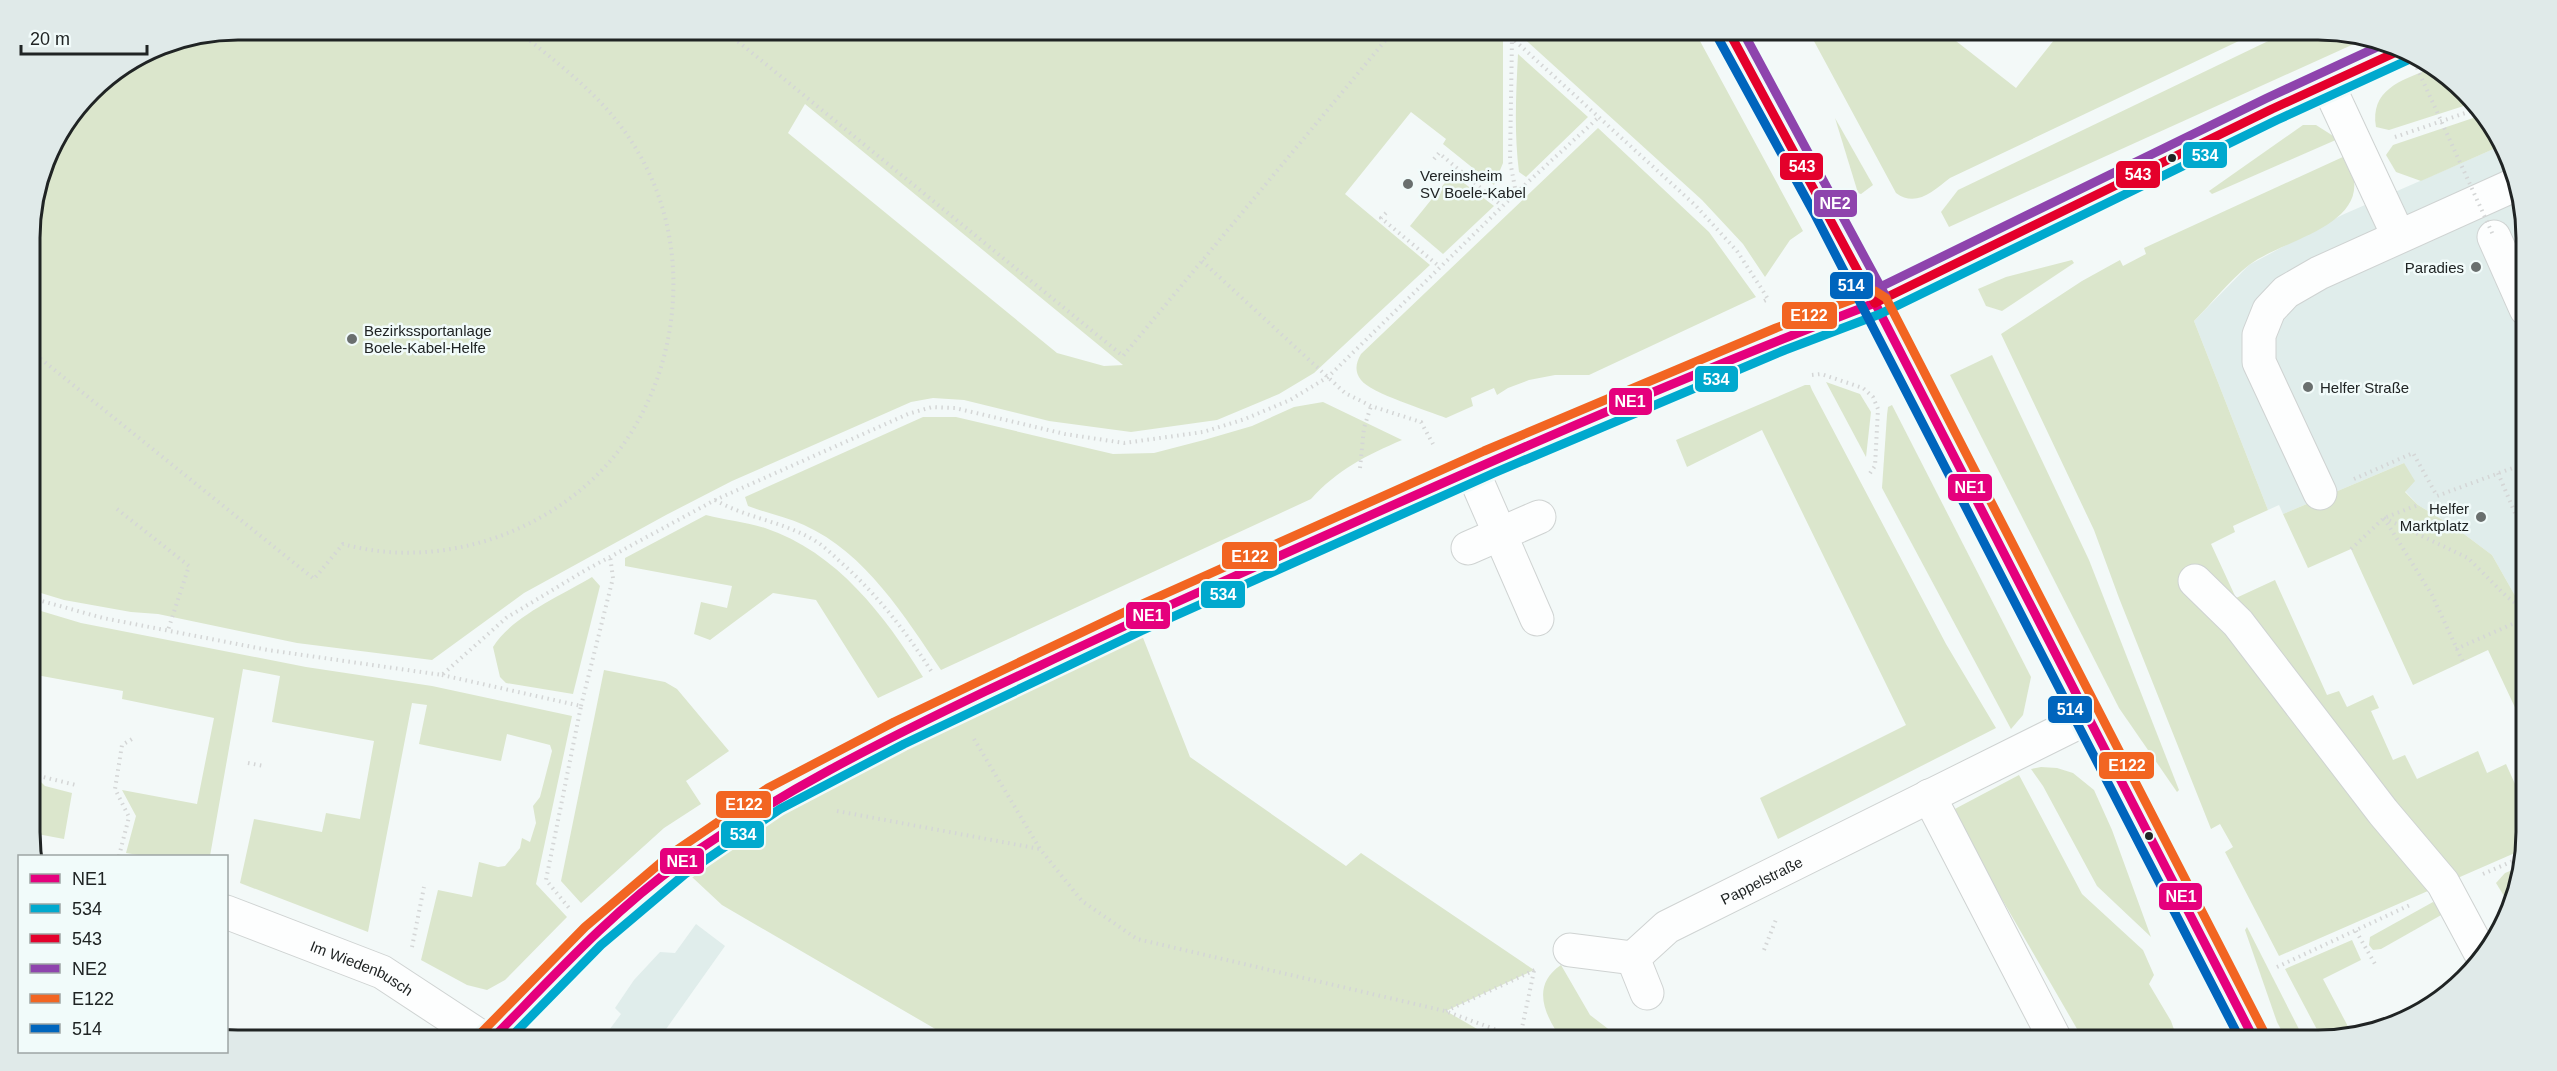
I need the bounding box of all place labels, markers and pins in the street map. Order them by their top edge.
unlabelled marker [2166,152,2178,164]
place label: Vereinsheim SV Boele-Kabel [1420,167,1526,201]
marker: Vereinsheim SV Boele-Kabel [1401,177,1415,191]
place label: Paradies [2405,259,2464,276]
marker: Paradies [2469,260,2483,274]
place label: Bezirkssportanlage Boele-Kabel-Helfe [364,322,492,356]
marker: Bezirkssportanlage Boele-Kabel-Helfe [345,332,359,346]
place label: Helfer Straße [2320,379,2409,396]
marker: Helfer Straße [2301,380,2315,394]
place label: Helfer Marktplatz [2400,500,2469,534]
marker: Helfer Marktplatz [2474,510,2488,524]
unlabelled marker [2143,830,2155,842]

